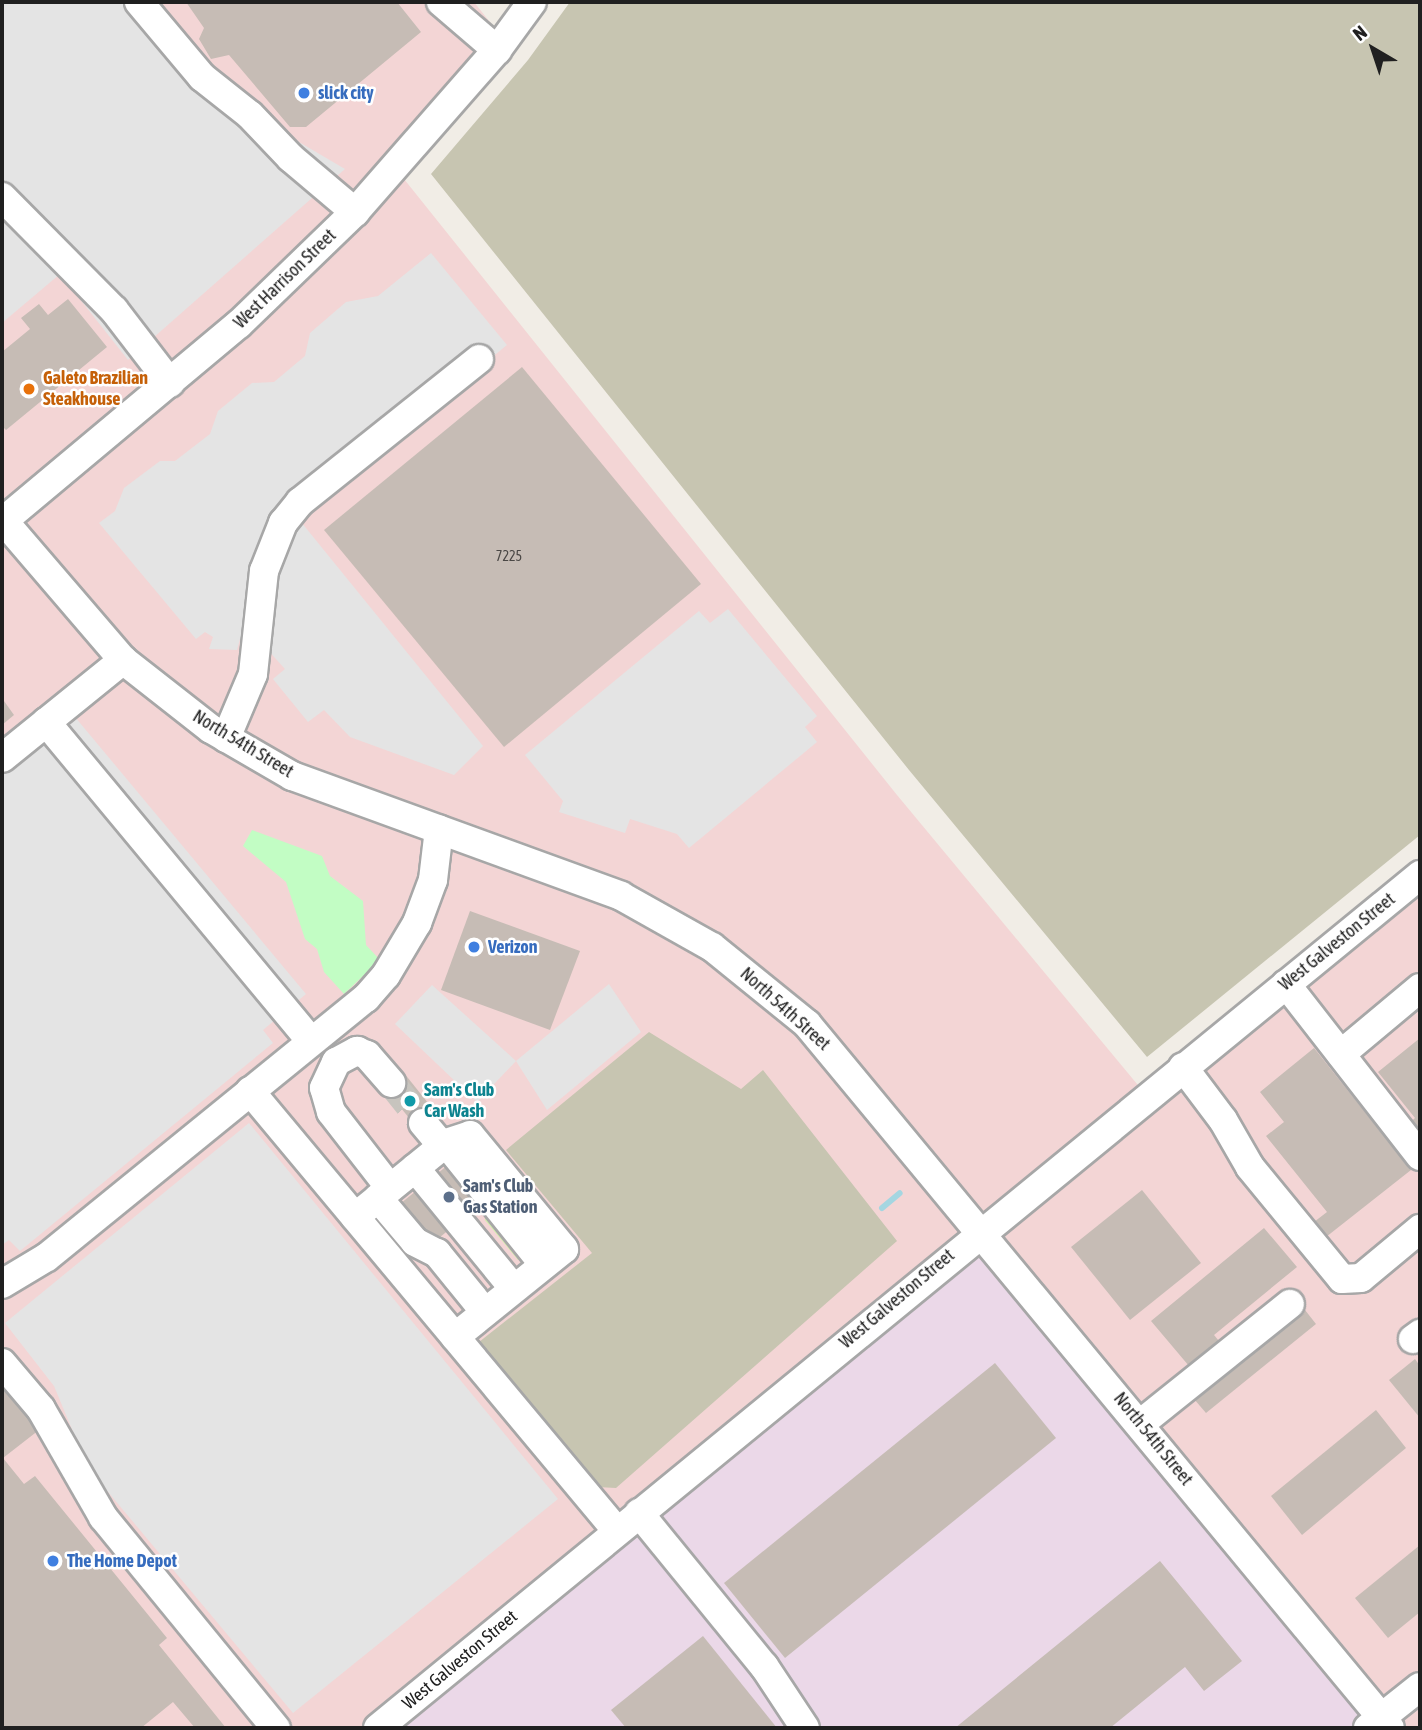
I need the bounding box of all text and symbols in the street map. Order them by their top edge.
north arrow [1338,14,1408,84]
text: N [1349,21,1371,45]
place label: slick city [318,82,374,104]
marker: slick city [296,85,312,101]
street label: West Harrison Street [229,225,341,333]
place label: Galeto Brazilian Steakhouse [43,368,148,410]
marker: Galeto Brazilian Steakhouse [21,381,37,397]
house number: 7225 [496,548,522,564]
street label: North 54th Street [189,706,297,782]
street label: West Galveston Street [1275,889,1399,995]
place label: Verizon [488,936,537,958]
marker: Verizon [466,939,482,955]
street label: North 54th Street [736,963,834,1055]
place label: Sam's Club Car Wash [424,1080,494,1122]
marker: Sam's Club Car Wash [402,1093,418,1109]
place label: Sam's Club Gas Station [463,1176,537,1218]
marker: Sam's Club Gas Station [441,1189,457,1205]
street label: West Galveston Street [835,1245,959,1353]
street label: North 54th Street [1109,1388,1197,1490]
place label: The Home Depot [67,1550,177,1572]
marker: The Home Depot [45,1553,61,1569]
street label: West Galveston Street [398,1606,522,1714]

